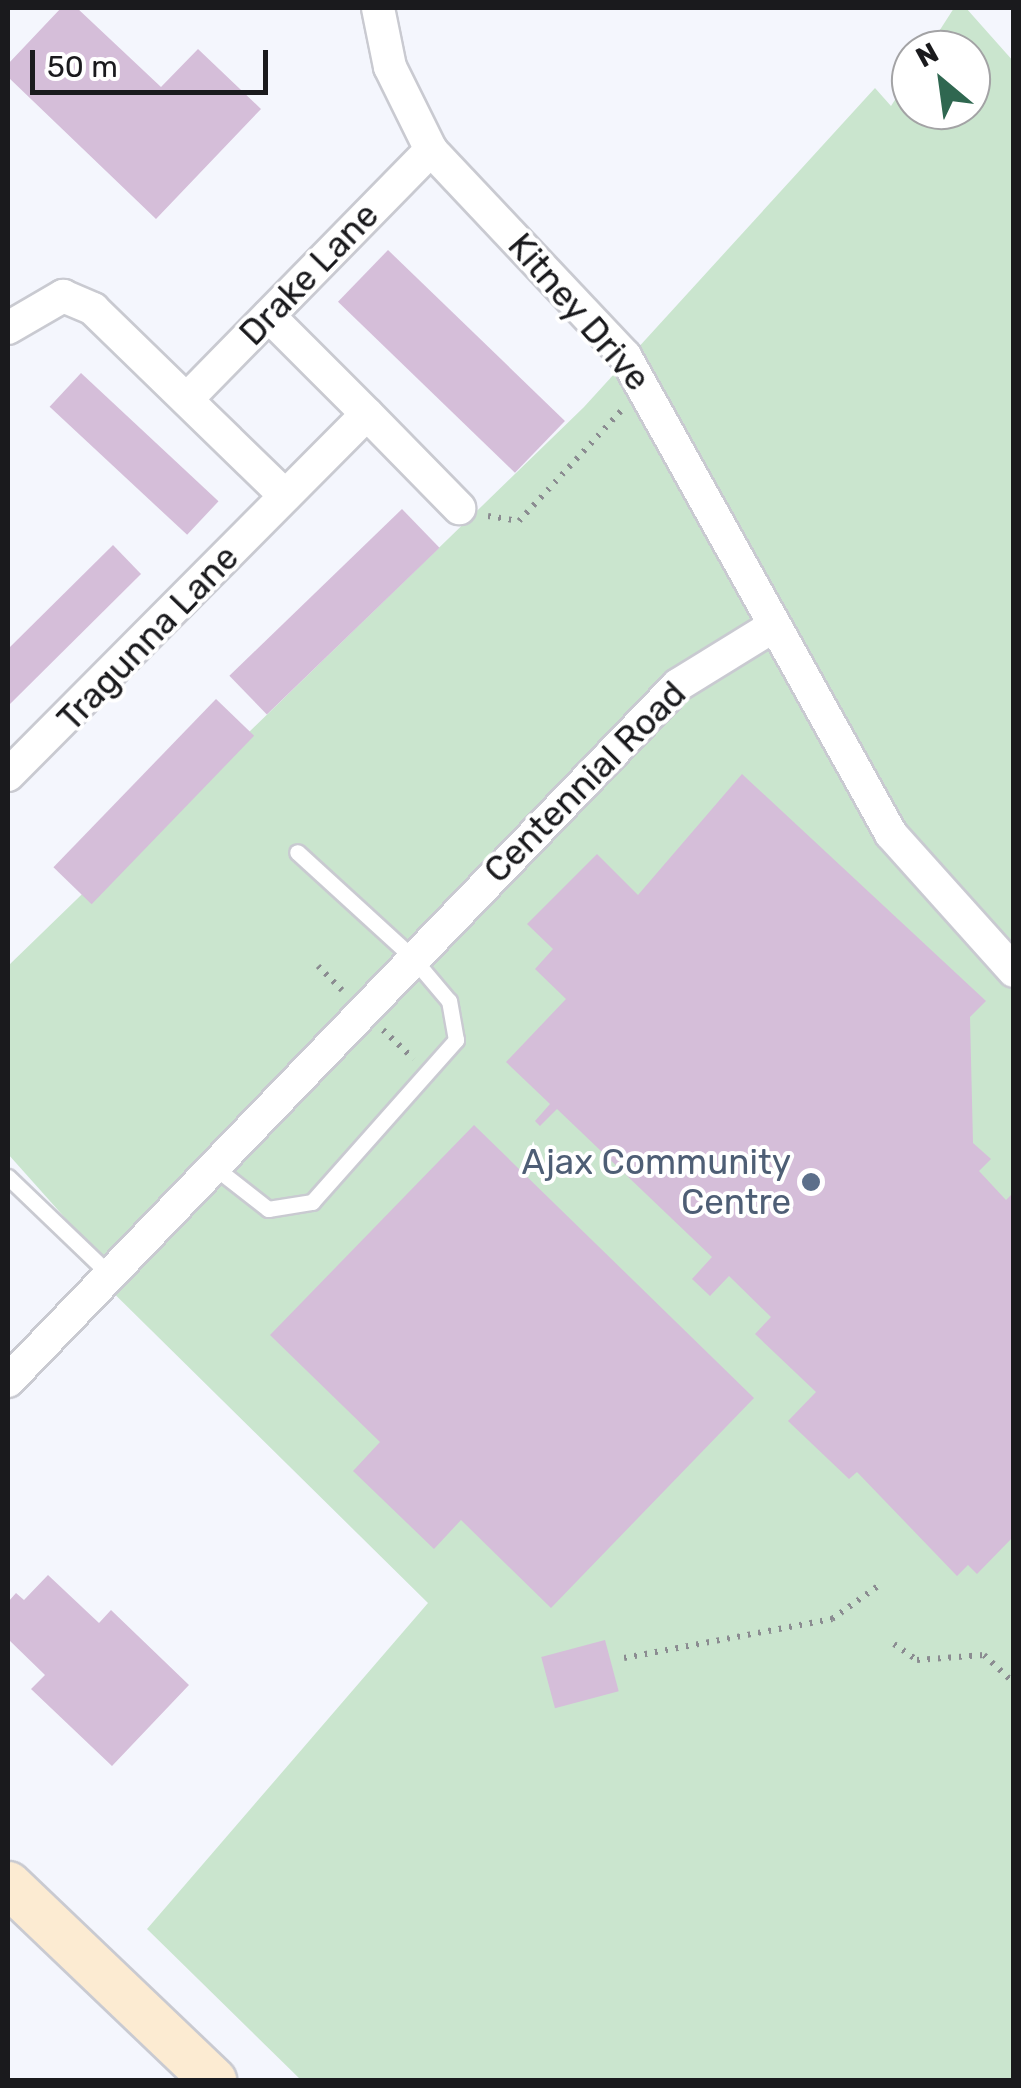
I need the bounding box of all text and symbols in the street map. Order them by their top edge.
scale bar [35,30,272,92]
north arrow [891,30,991,130]
text: N [910,36,944,74]
text: 50 m [47,49,118,85]
street label: Drake Lane [231,194,387,354]
street label: Kitney Drive [499,224,659,400]
street label: Tragunna Lane [49,536,247,740]
street label: Centennial Road [476,673,694,891]
place label: Ajax Community Centre [522,1141,791,1223]
marker: Ajax Community Centre [800,1171,822,1193]

